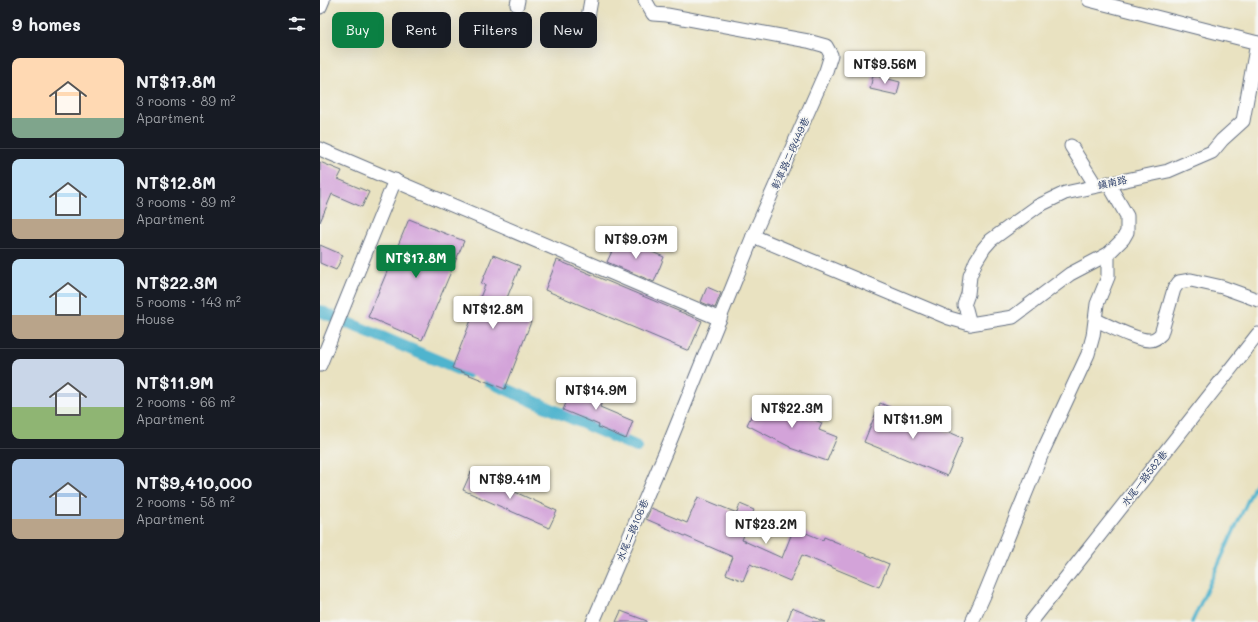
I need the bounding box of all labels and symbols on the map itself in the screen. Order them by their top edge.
pin: NT$9.56M [844,51,926,85]
street label: 彰草路二段449巷 [768,114,813,191]
street label: 鎮南路 [1096,172,1128,192]
pin: NT$9.07M [595,226,677,260]
pin: NT$17.8M [375,245,457,279]
pin: NT$12.8M [452,296,534,330]
pin: NT$14.9M [555,377,637,411]
pin: NT$22.3M [751,395,833,429]
pin: NT$11.9M [872,406,954,440]
street label: 水尾一路582巷 [1118,446,1171,509]
pin: NT$9.41M [469,466,551,500]
street label: 水尾二路106巷 [613,496,652,563]
pin: NT$23.2M [725,511,807,545]

